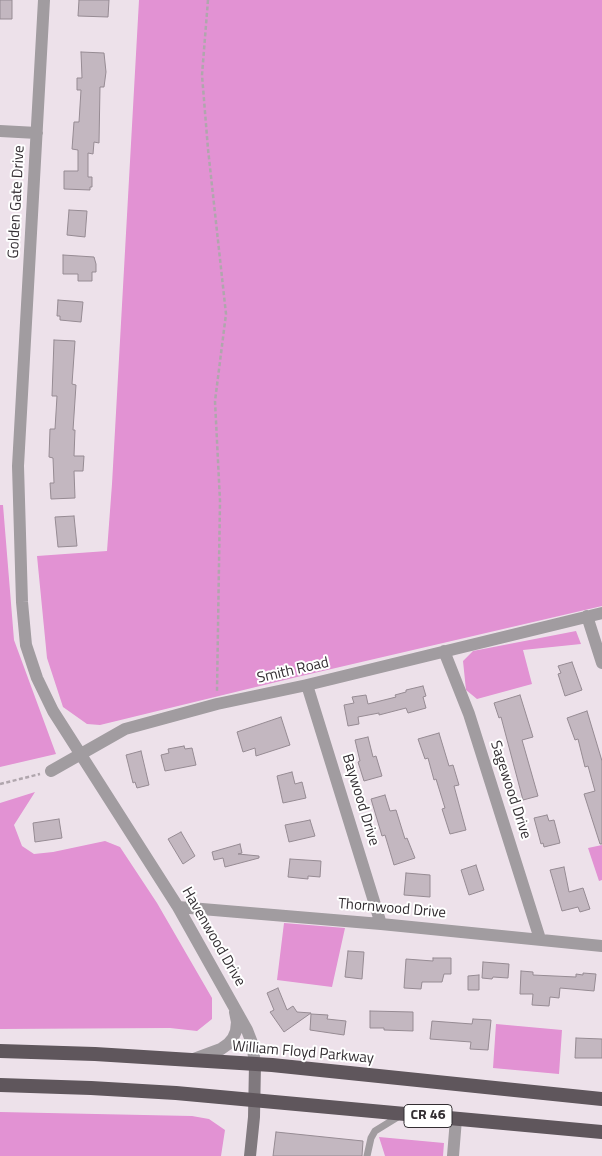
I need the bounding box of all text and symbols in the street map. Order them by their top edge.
street label: Golden Gate Drive [5,145,29,259]
street label: Smith Road [255,654,331,688]
street label: Sagewood Drive [486,739,534,841]
street label: Baywood Drive [337,752,383,848]
street label: Havenwood Drive [177,884,249,990]
street label: Thornwood Drive [337,895,447,923]
street label: William Floyd Parkway [231,1038,375,1068]
road number: CR 46 [404,1104,452,1128]

